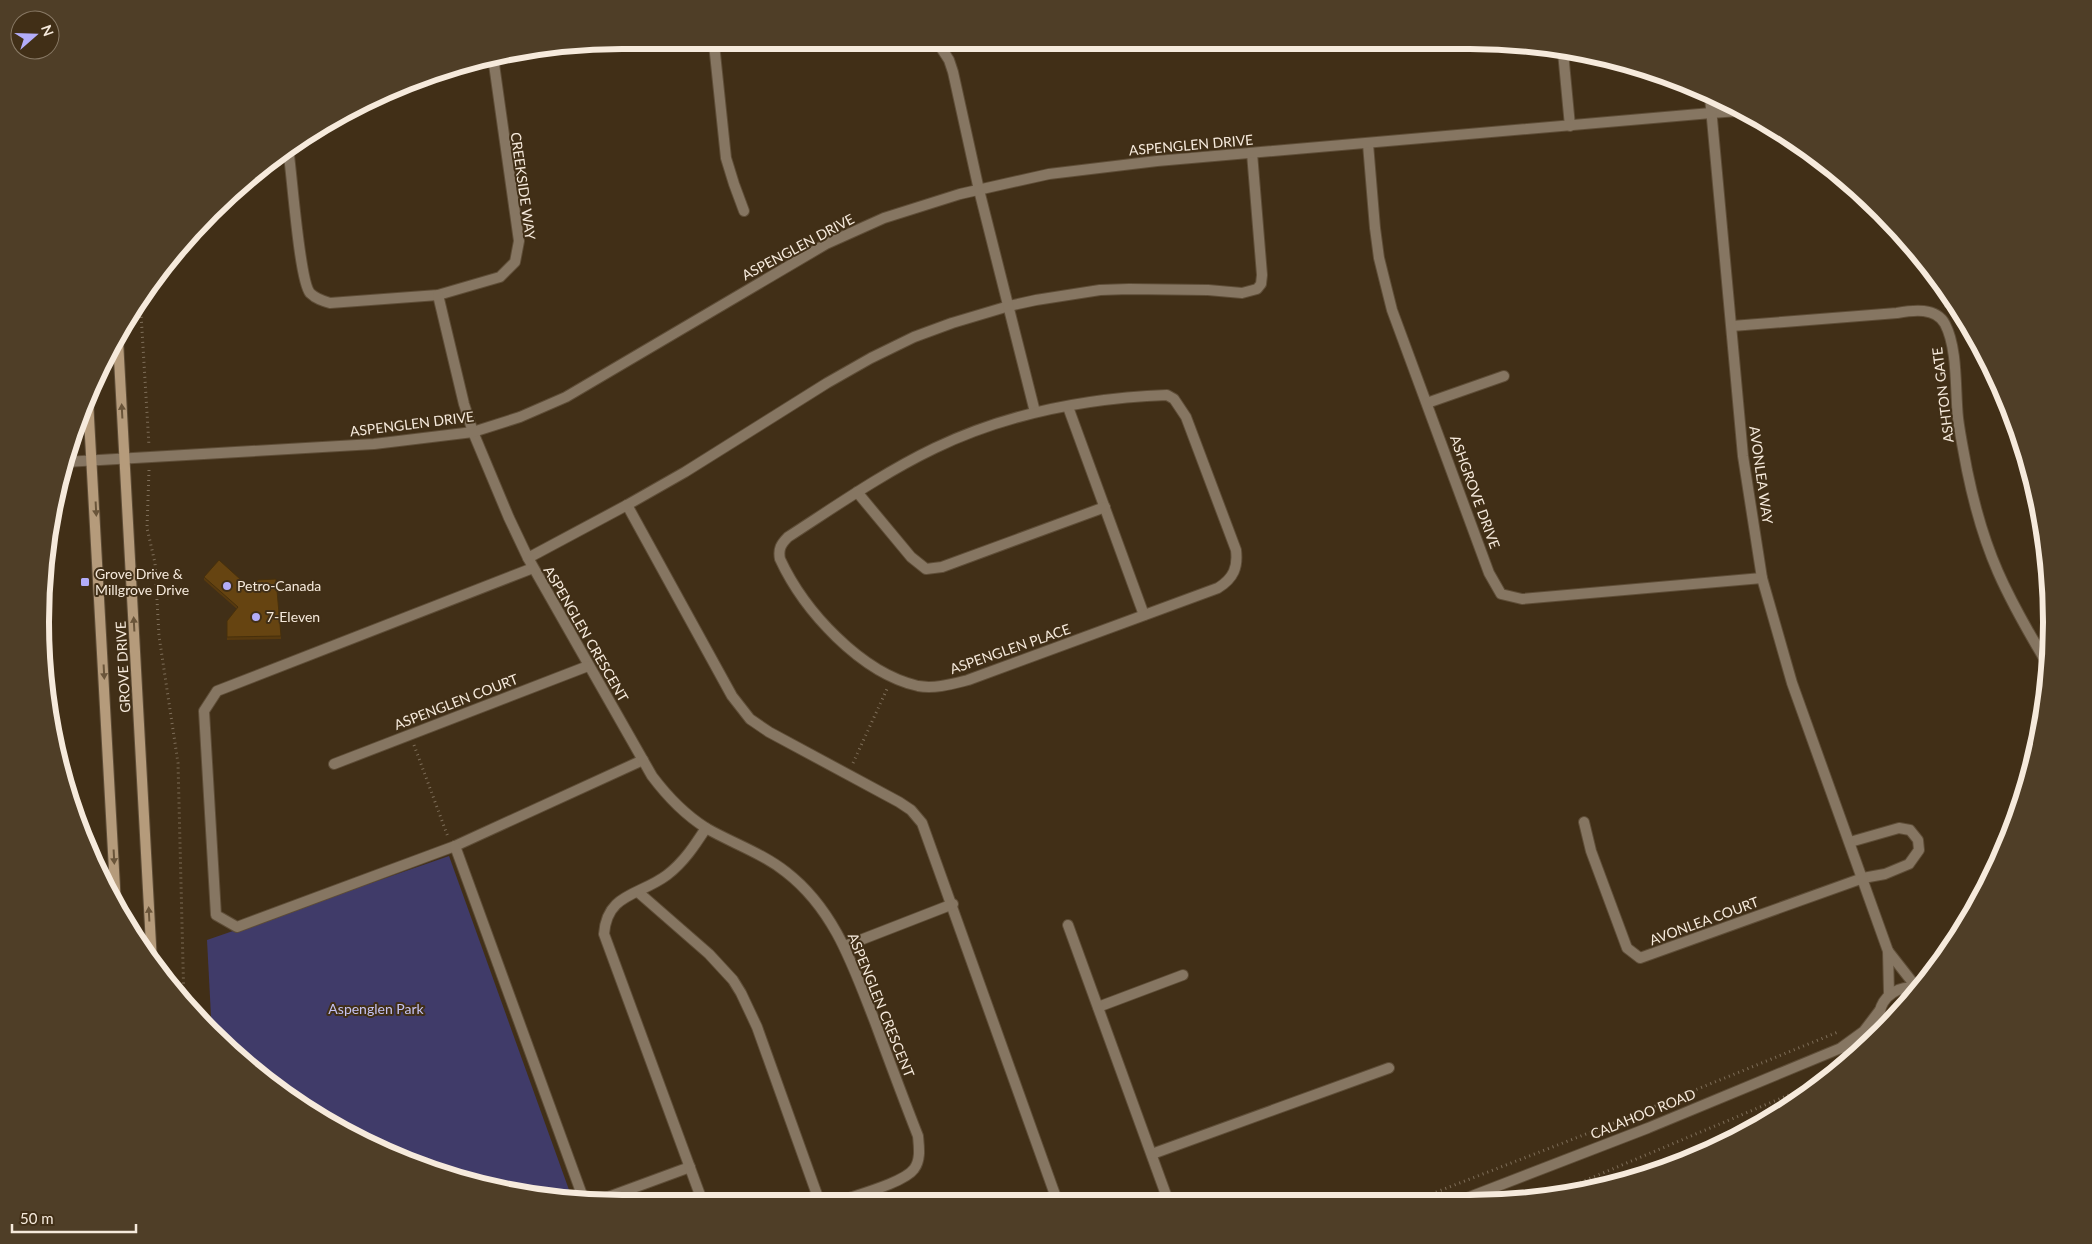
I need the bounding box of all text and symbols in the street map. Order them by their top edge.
north arrow [10,10,60,60]
text: N [38,22,58,38]
street label: CREEKSIDE WAY [508,131,539,241]
street label: ASPENGLEN DRIVE [1128,131,1254,158]
street label: ASPENGLEN DRIVE [739,210,857,283]
street label: ASHTON GATE [1928,346,1957,444]
one-way arrow [117,402,125,418]
street label: ASPENGLEN DRIVE [349,407,475,440]
street label: AVONLEA WAY [1746,425,1777,525]
street label: ASHGROVE DRIVE [1447,433,1504,551]
one-way arrow [92,502,100,518]
street label: ASPENGLEN CRESCENT [541,563,633,705]
place label: Grove Drive & Millgrove Drive [95,565,189,598]
marker: Grove Drive & Millgrove Drive [79,576,91,588]
place label: Petro-Canada [237,577,321,594]
marker: Petro-Canada [221,580,233,592]
place label: 7-Eleven [266,608,320,625]
marker: 7-Eleven [250,611,262,623]
one-way arrow [130,616,138,632]
street label: ASPENGLEN PLACE [947,620,1072,677]
street label: GROVE DRIVE [112,621,133,713]
one-way arrow [101,664,109,680]
street label: ASPENGLEN COURT [391,670,521,733]
one-way arrow [110,849,118,865]
street label: AVONLEA COURT [1647,893,1761,948]
one-way arrow [145,906,153,922]
street label: ASPENGLEN CRESCENT [845,930,919,1080]
park label: Aspenglen Park [328,1000,425,1017]
street label: CALAHOO ROAD [1588,1085,1698,1142]
scale bar [12,1202,136,1234]
text: 50 m [20,1209,54,1227]

